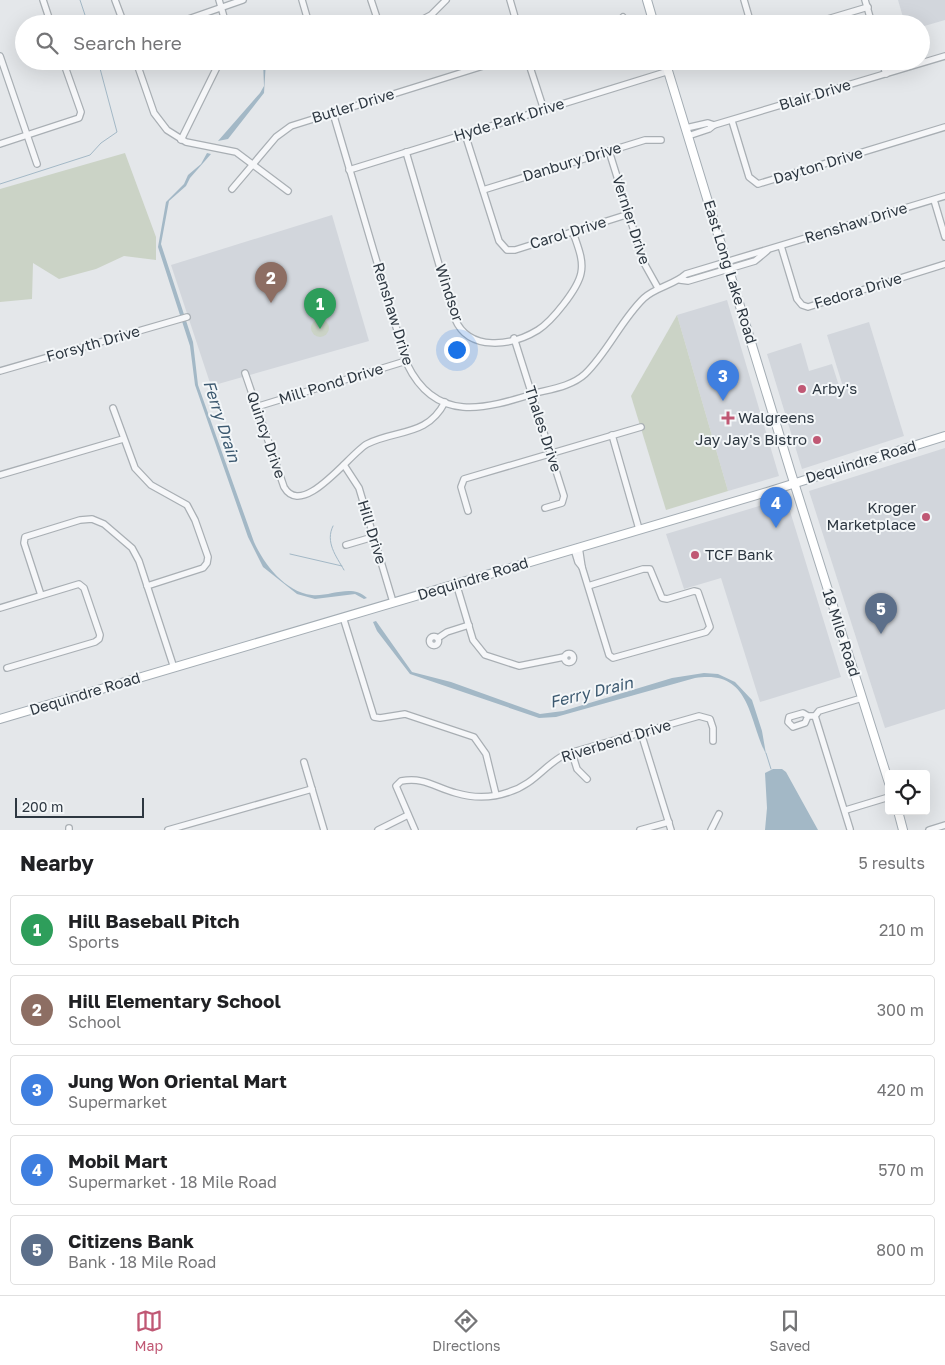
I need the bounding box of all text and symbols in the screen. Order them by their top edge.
search box [15,15,930,70]
icon: search [33,29,61,57]
text: Search here [73,31,182,54]
street label: Blair Drive [777,75,853,113]
street label: Butler Drive [309,84,396,126]
street label: Hyde Park Drive [451,94,566,144]
street label: Danbury Drive [520,137,623,185]
street label: Dayton Drive [771,143,865,187]
street label: Vernier Drive [609,173,655,267]
street label: East Long Lake Road [701,198,761,346]
street label: Renshaw Drive [802,198,910,246]
street label: Carol Drive [527,212,608,252]
street label: Renshaw Drive [370,260,418,368]
pin: 2 [255,262,287,303]
street label: Windsor [432,262,468,324]
street label: Fedora Drive [812,268,904,312]
pin: 1 [304,288,336,329]
street label: Forsyth Drive [44,321,142,365]
your location [444,337,470,363]
street label: Mill Pond Drive [276,359,385,407]
pin: 3 [707,360,739,401]
water label: Ferry Drain [199,377,245,466]
place label: Arby's [812,379,857,397]
street label: Thales Drive [522,383,566,474]
marker: Arby's [796,383,808,395]
street label: Quincy Drive [244,389,290,481]
place label: Walgreens [738,408,814,426]
marker: Walgreens [722,412,734,424]
place label: Jay Jay's Bistro [695,430,807,448]
marker: Jay Jay's Bistro [811,434,823,446]
street label: Dequindre Road [803,436,918,486]
pin: 4 [760,487,792,528]
street label: Hill Drive [355,498,391,566]
place label: Kroger Marketplace [827,498,916,533]
marker: Kroger Marketplace [920,511,932,523]
place label: TCF Bank [705,545,774,563]
marker: TCF Bank [689,549,701,561]
street label: Dequindre Road [415,553,530,603]
street label: 18 Mile Road [819,587,865,679]
pin: 5 [865,593,897,634]
street label: Dequindre Road [27,668,142,718]
water label: Ferry Drain [547,672,636,712]
street label: Riverbend Drive [558,715,673,765]
map controls [885,770,930,815]
button: locate [885,770,930,815]
scale bar [15,795,144,818]
text: 200 m [22,798,63,815]
text: Nearby [20,850,94,876]
text: 5 results [859,853,925,873]
text: Hill Baseball Pitch [68,909,240,932]
text: 1 [33,920,41,940]
text: 210 m [879,920,924,940]
text: Sports [68,932,119,952]
text: Hill Elementary School [68,989,281,1012]
text: 2 [32,1000,42,1020]
text: 300 m [877,1000,924,1020]
text: School [68,1012,121,1032]
text: Jung Won Oriental Mart [68,1069,287,1092]
text: 3 [32,1080,42,1100]
text: 420 m [877,1080,924,1100]
text: Supermarket [68,1092,167,1112]
text: Mobil Mart [68,1149,168,1172]
text: 4 [32,1160,42,1180]
text: 570 m [878,1160,924,1180]
text: Supermarket · 18 Mile Road [68,1172,277,1192]
text: Citizens Bank [68,1229,194,1252]
text: 5 [32,1240,42,1260]
text: 800 m [876,1240,924,1260]
text: Bank · 18 Mile Road [68,1252,216,1272]
tab: Map [135,1307,163,1354]
tab: Directions [432,1307,501,1354]
tab: Saved [770,1307,810,1354]

